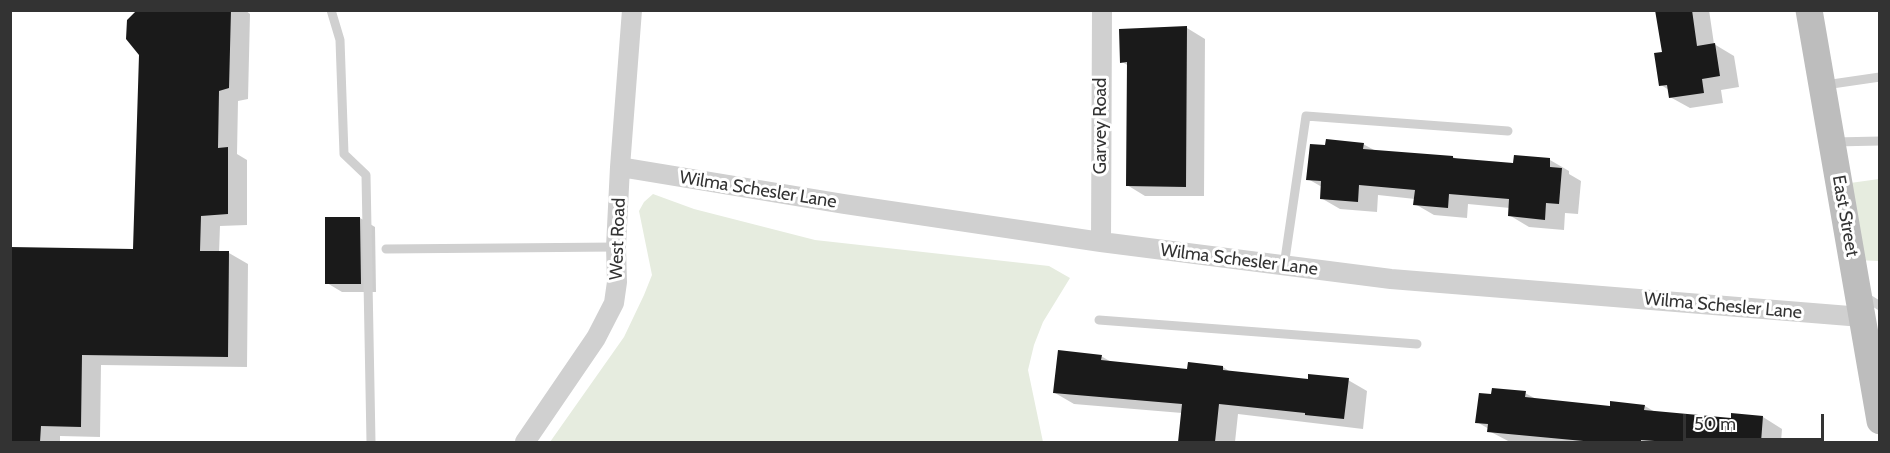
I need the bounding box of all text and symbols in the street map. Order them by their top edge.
street label: Garvey Road [1090,78,1112,174]
street label: Wilma Schesler Lane [678,167,838,213]
street label: East Street [1827,174,1863,258]
street label: West Road [606,198,630,280]
street label: Wilma Schesler Lane [1159,240,1319,280]
street label: Wilma Schesler Lane [1643,288,1803,324]
scale bar [1686,402,1827,440]
text: 50 m [1694,413,1736,435]

